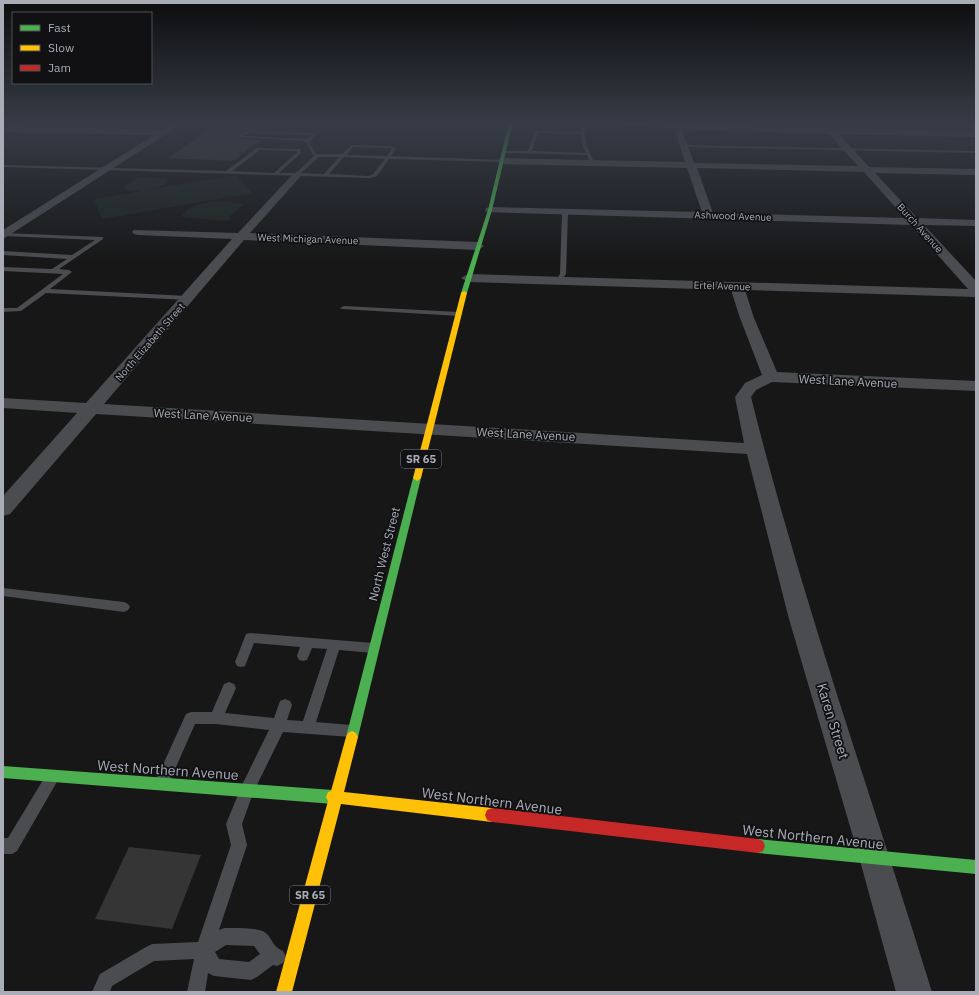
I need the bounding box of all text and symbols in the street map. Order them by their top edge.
legend [12,12,152,84]
text: Fast [48,20,71,35]
text: Slow [48,40,74,55]
text: Jam [48,60,71,75]
street label: Burch Avenue [894,201,946,256]
street label: Ashwood Avenue [694,208,772,224]
street label: West Michigan Avenue [257,231,359,247]
street label: Ertel Avenue [693,279,751,294]
street label: North Elizabeth Street [113,300,188,384]
street label: West Lane Avenue [798,371,898,391]
street label: West Lane Avenue [153,405,253,425]
street label: West Lane Avenue [476,424,576,444]
road number: SR 65 [401,450,441,468]
street label: North West Street [365,505,403,603]
street label: Karen Street [813,681,853,761]
street label: West Northern Avenue [97,756,240,784]
street label: West Northern Avenue [421,783,564,819]
street label: West Northern Avenue [742,821,885,853]
road number: SR 65 [290,886,330,904]

